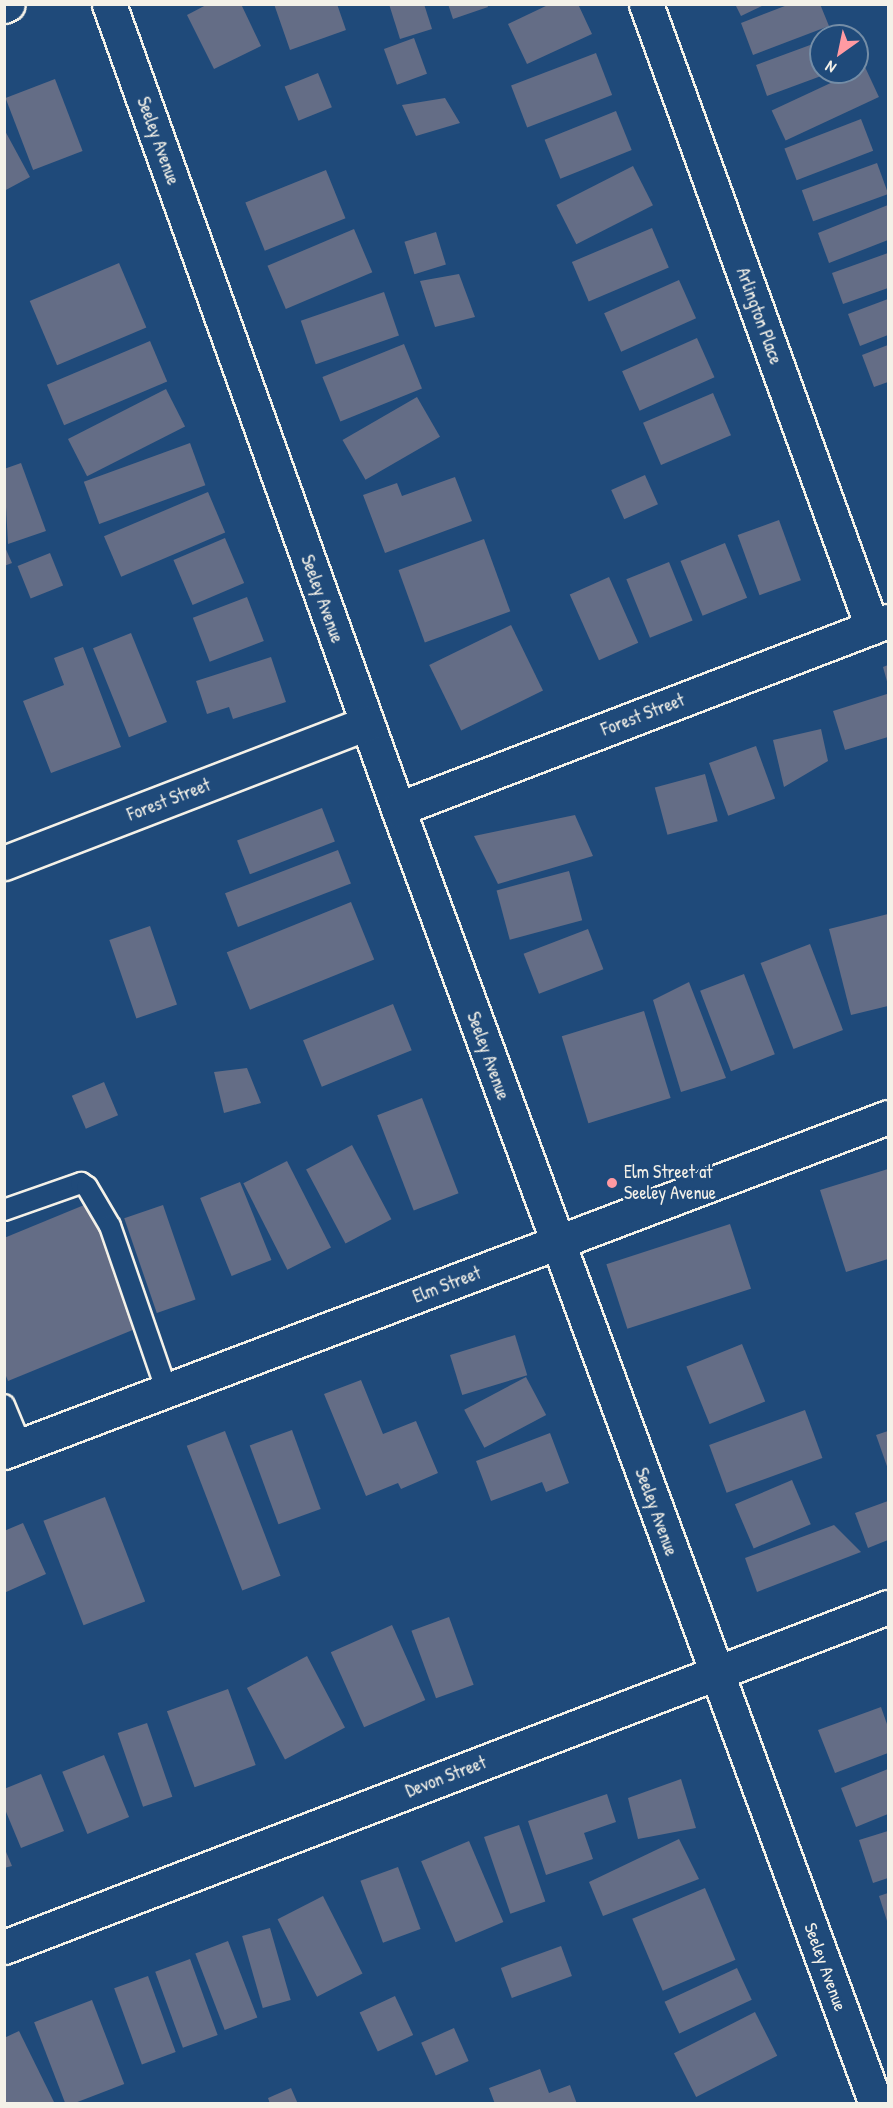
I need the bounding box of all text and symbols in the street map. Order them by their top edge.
north arrow [809,24,869,84]
text: N [821,56,840,79]
street label: Seeley Avenue [132,94,184,188]
street label: Arlington Place [732,265,786,367]
street label: Seeley Avenue [296,552,348,646]
street label: Forest Street [598,689,688,741]
street label: Forest Street [124,774,214,826]
street label: Seeley Avenue [462,1009,514,1103]
place label: Elm Street at Seeley Avenue [624,1162,716,1204]
marker: Elm Street at Seeley Avenue [605,1176,619,1190]
street label: Elm Street [410,1262,484,1308]
street label: Seeley Avenue [630,1465,682,1559]
street label: Devon Street [403,1752,489,1802]
street label: Seeley Avenue [799,1920,851,2014]

